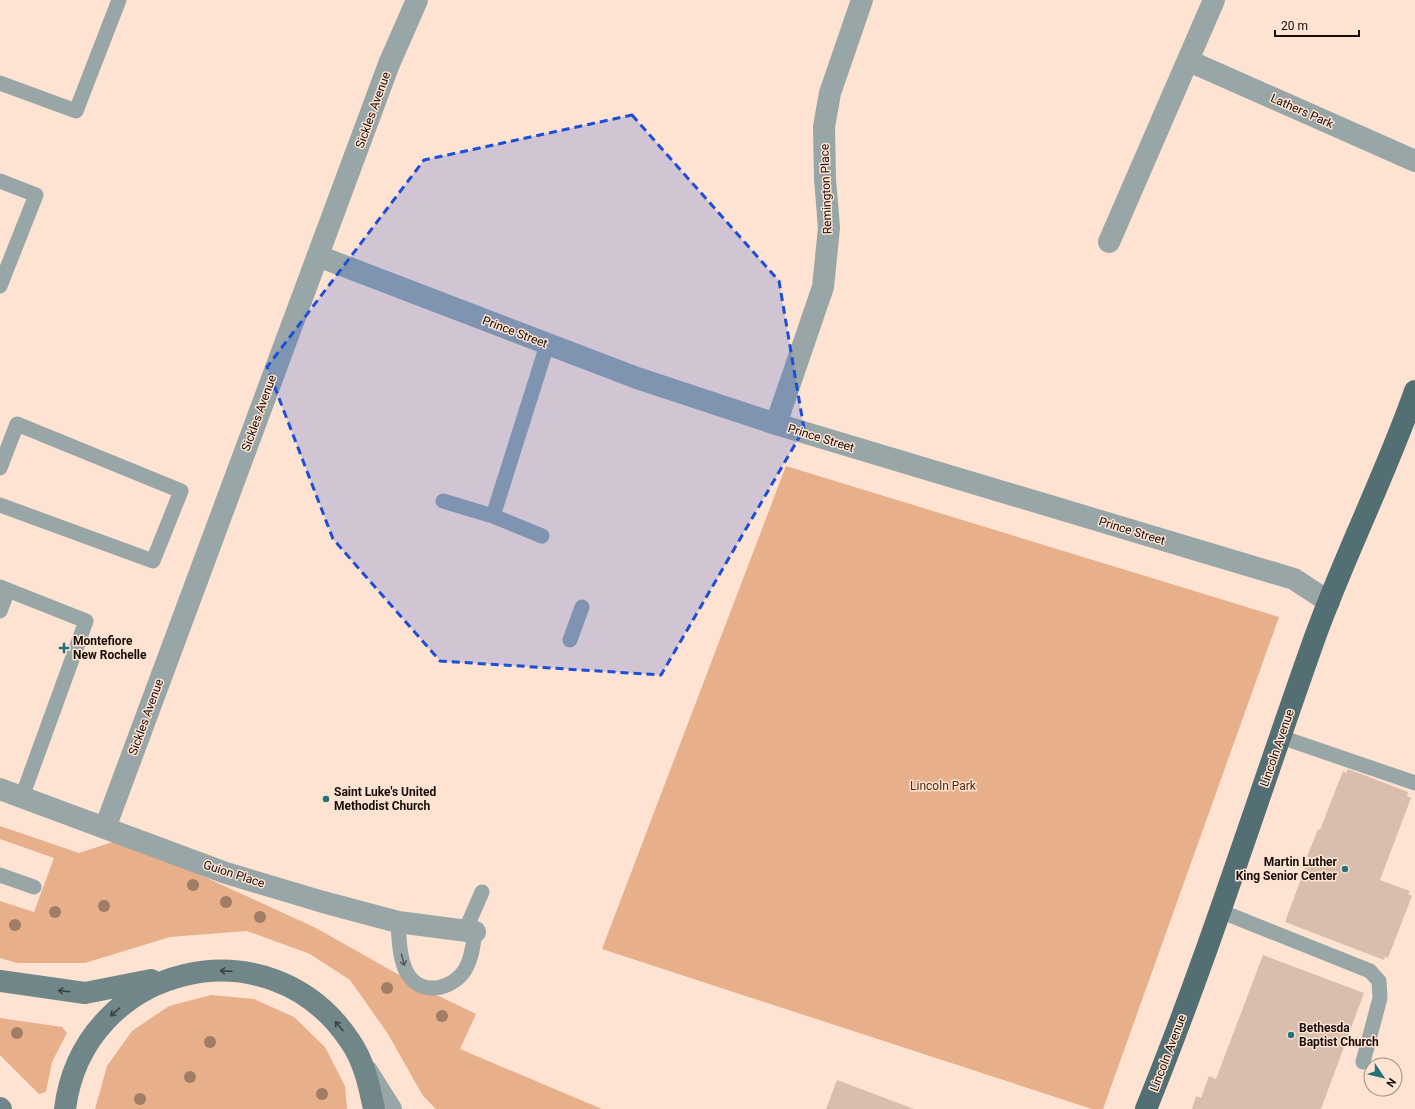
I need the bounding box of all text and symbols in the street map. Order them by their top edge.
scale bar [1275,12,1359,38]
text: 20 m [1281,19,1308,33]
street label: Sickles Avenue [353,70,393,150]
street label: Lathers Park [1268,91,1336,131]
street label: Remington Place [817,144,835,234]
street label: Prince Street [481,313,550,351]
street label: Sickles Avenue [239,373,279,453]
street label: Prince Street [786,421,856,455]
street label: Prince Street [1097,514,1167,548]
place label: Montefiore New Rochelle [73,634,147,662]
marker: Montefiore New Rochelle [58,642,70,654]
street label: Sickles Avenue [126,677,166,757]
street label: Lincoln Avenue [1257,707,1297,789]
park label: Lincoln Park [910,779,977,793]
place label: Saint Luke's United Methodist Church [334,785,436,813]
marker: Saint Luke's United Methodist Church [321,794,331,804]
place label: Martin Luther King Senior Center [1236,855,1338,883]
street label: Guion Place [201,857,267,891]
marker: Martin Luther King Senior Center [1340,864,1350,874]
one-way arrow [400,954,407,967]
one-way arrow [220,967,233,974]
one-way arrow [58,987,71,995]
one-way arrow [109,1007,120,1016]
street label: Lincoln Avenue [1147,1013,1189,1093]
one-way arrow [334,1021,343,1032]
place label: Bethesda Baptist Church [1299,1021,1379,1049]
marker: Bethesda Baptist Church [1286,1030,1296,1040]
north arrow [1363,1057,1403,1097]
text: N [1383,1076,1398,1090]

